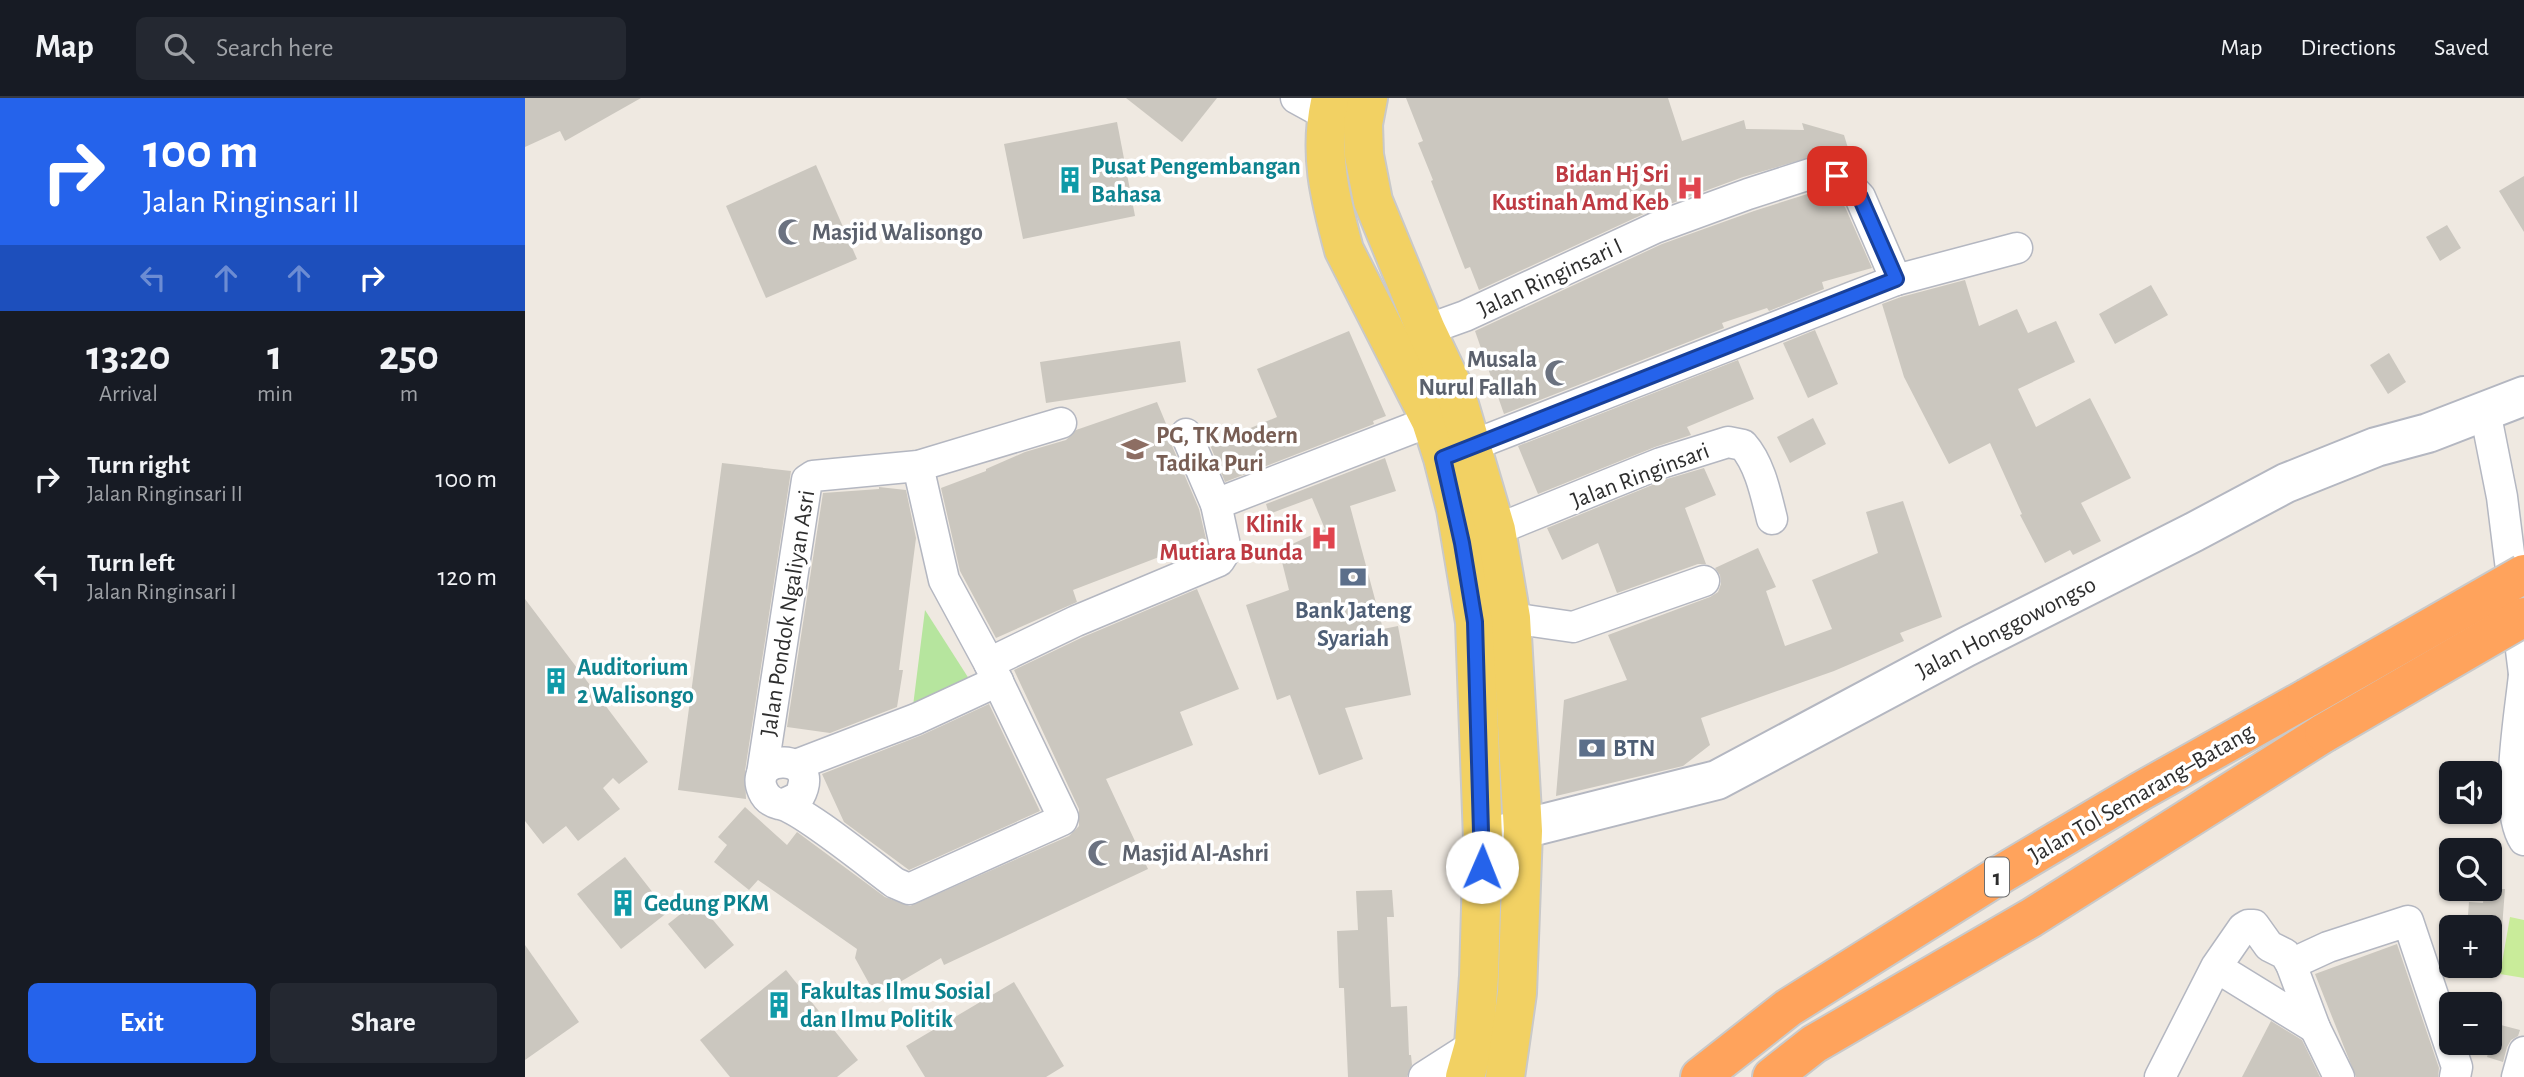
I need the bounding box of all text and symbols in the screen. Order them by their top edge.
search box [136,17,626,80]
icon: search [160,29,198,67]
text: Map [35,31,94,64]
text: Search here [216,35,334,61]
text: Map [2220,36,2262,60]
text: Directions [2300,36,2396,60]
text: Saved [2434,36,2489,60]
icon: right [28,126,119,217]
text: 100 m [143,128,259,177]
pin [1807,146,1867,206]
place label: Pusat Pengembangan Bahasa [1091,155,1301,207]
icon: arrive [1818,157,1856,195]
place label: Bidan Hj Sri Kustinah Amd Keb [1491,163,1669,215]
building icon: Pusat Pengembangan Bahasa [1055,165,1085,195]
hospital icon: Bidan Hj Sri Kustinah Amd Keb [1675,173,1705,203]
text: Jalan Ringinsari II [143,186,360,218]
mosque icon: Masjid Walisongo [776,217,806,247]
place label: Masjid Walisongo [812,221,983,245]
street label: Jalan Ringinsari I [1475,234,1626,322]
icon: left [134,259,172,297]
icon: ahead [207,259,245,297]
icon: ahead [280,259,318,297]
icon: right [353,259,391,297]
text: 13:20 [86,335,171,377]
text: 1 [267,335,282,377]
text: 250 [379,335,439,377]
place label: Musala Nurul Fallah [1418,348,1537,400]
mosque icon: Musala Nurul Fallah [1543,358,1573,388]
text: Arrival [99,383,158,406]
text: min [257,383,293,406]
text: m [400,383,418,406]
place label: PG, TK Modern Tadika Puri [1156,424,1298,476]
school or university icon: PG, TK Modern Tadika Puri [1120,434,1150,464]
street label: Jalan Ringinsari [1568,439,1713,513]
text: Turn right [87,452,190,478]
icon: right [28,460,66,498]
text: 100 m [436,466,497,492]
text: Jalan Ringinsari II [87,483,243,506]
street label: Jalan Pondok Ngaliyan Asri [757,488,819,738]
place label: Klinik Mutiara Bunda [1160,513,1303,565]
hospital icon: Klinik Mutiara Bunda [1309,523,1339,553]
text: Turn left [87,550,175,576]
icon: left [28,558,66,596]
bank icon: Bank Jateng Syariah [1338,562,1368,592]
text: 120 m [437,564,497,590]
street label: Jalan Honggowongso [1913,572,2100,684]
text: Jalan Ringinsari I [87,581,237,604]
place label: Bank Jateng Syariah [1295,599,1412,651]
place label: Auditorium 2 Walisongo [577,656,694,708]
building icon: Auditorium 2 Walisongo [541,666,571,696]
street label: Jalan Tol Semarang–Batang [2025,720,2258,868]
bank icon: BTN [1577,733,1607,763]
place label: BTN [1613,737,1655,761]
map controls [2439,761,2502,1055]
button: sound [2439,761,2502,824]
position arrow [1445,830,1519,904]
mosque icon: Masjid Al-Ashri [1086,838,1116,868]
button: search [2439,838,2502,901]
place label: Masjid Al-Ashri [1122,842,1269,866]
road number: 1 [1985,858,2009,897]
building icon: Gedung PKM [608,888,638,918]
place label: Gedung PKM [644,892,769,916]
button: + [2439,915,2502,978]
place label: Fakultas Ilmu Sosial dan Ilmu Politik [800,980,991,1032]
button: Exit [28,983,256,1063]
button: Share [270,983,497,1063]
building icon: Fakultas Ilmu Sosial dan Ilmu Politik [764,990,794,1020]
button: − [2439,992,2502,1055]

